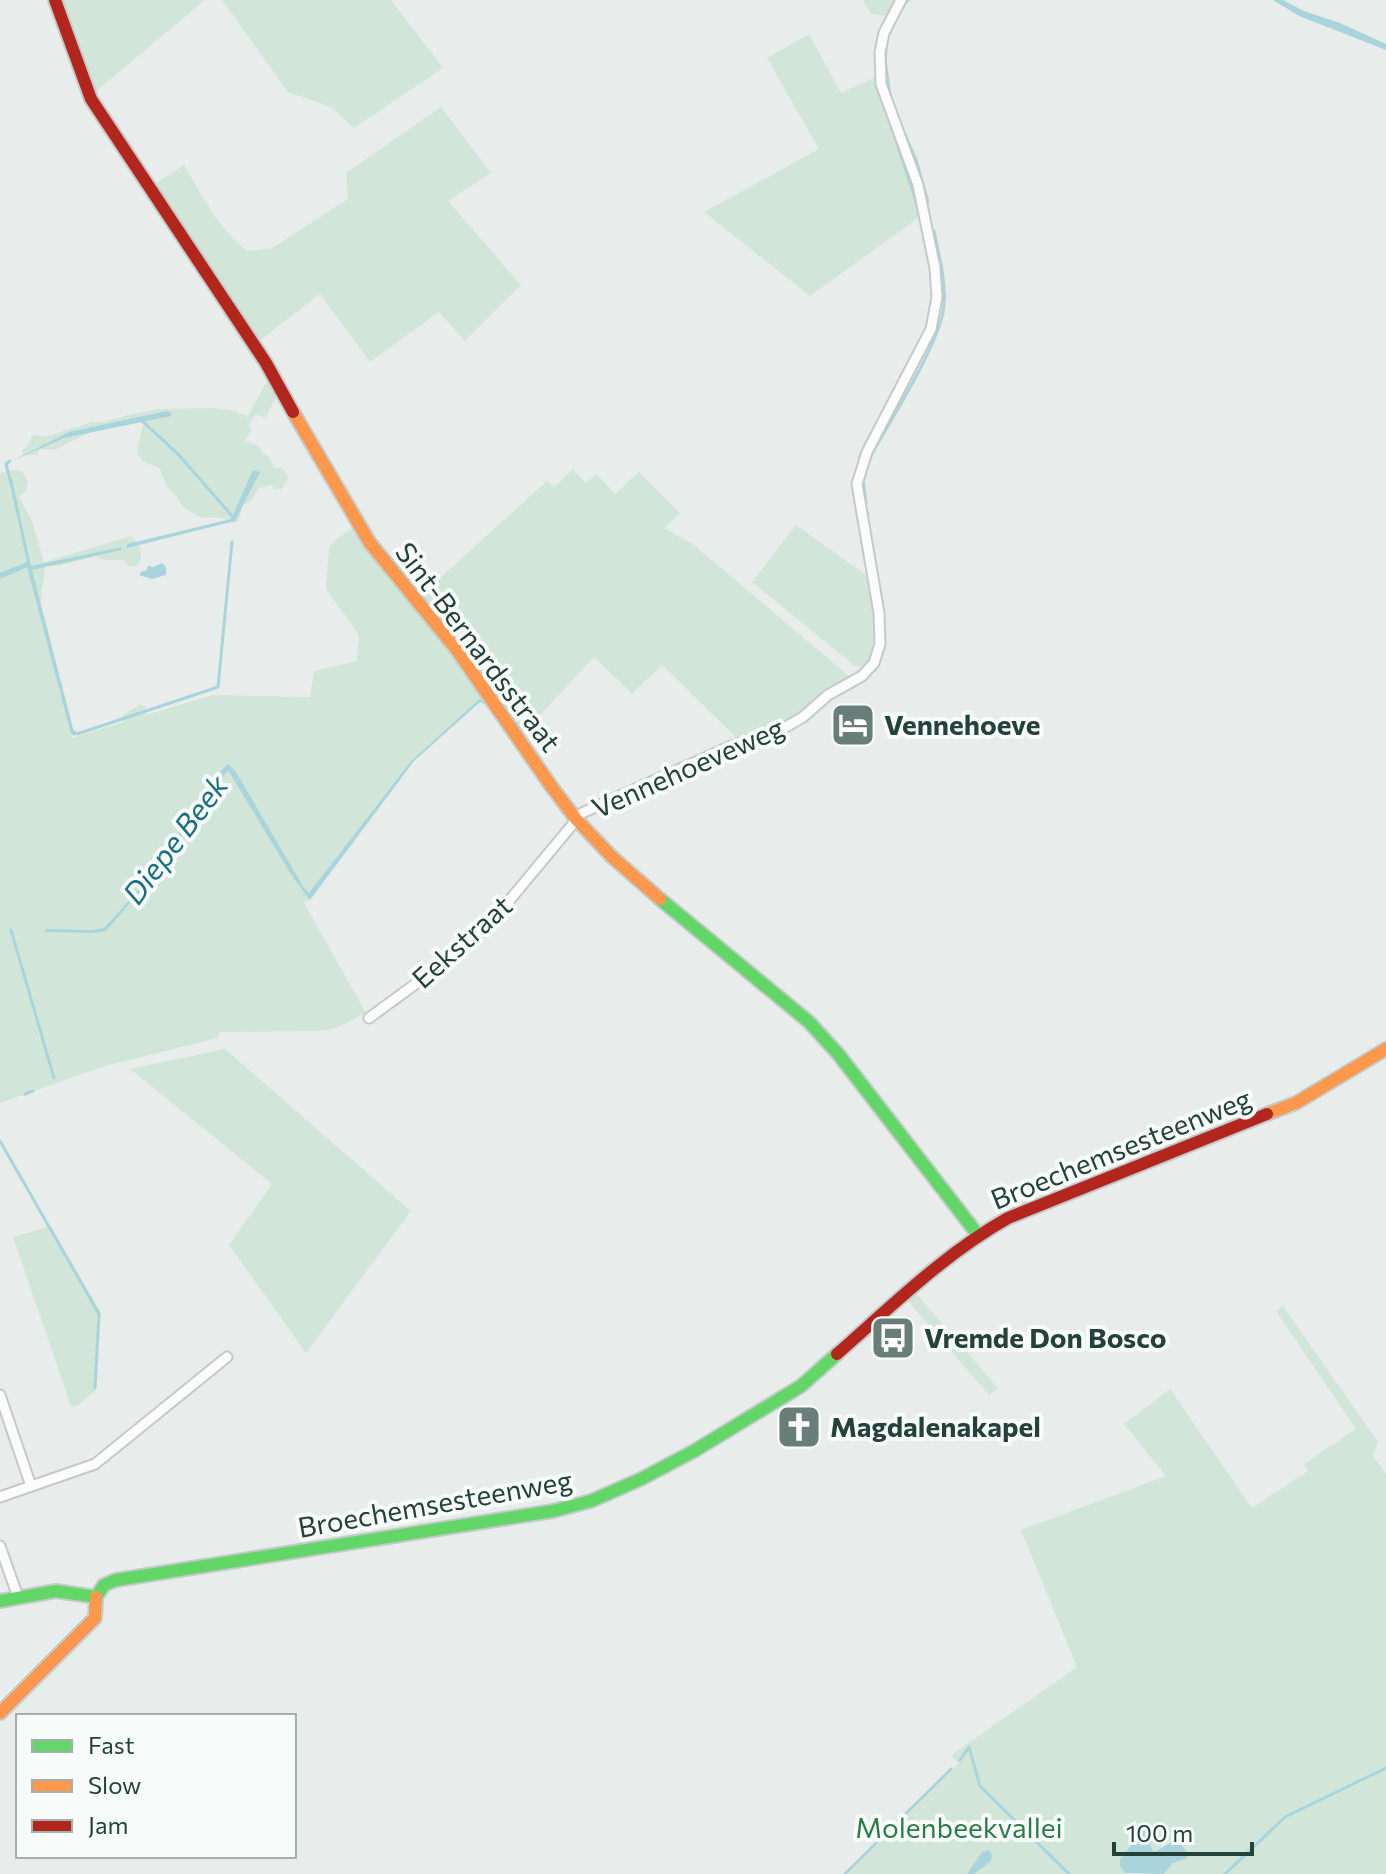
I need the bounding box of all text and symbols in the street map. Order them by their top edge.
street label: Sint-Bernardsstraat [389,535,569,758]
hotel icon: Vennehoeve [829,701,877,749]
place label: Vennehoeve [884,707,1040,741]
street label: Vennehoeveweg [586,710,789,825]
water label: Diepe Beek [113,766,235,910]
street label: Eekstraat [404,888,518,995]
street label: Broechemsesteenweg [985,1080,1256,1216]
bus stop icon: Vremde Don Bosco [869,1314,917,1362]
place label: Vremde Don Bosco [924,1320,1166,1354]
church icon: Magdalenakapel [775,1403,823,1451]
place label: Magdalenakapel [830,1409,1041,1443]
street label: Broechemsesteenweg [295,1462,575,1544]
legend [16,1714,296,1858]
text: Fast [88,1730,135,1759]
text: Slow [88,1770,141,1799]
scale bar [1114,1806,1252,1856]
text: Jam [88,1810,128,1839]
park label: Molenbeekvallei [855,1810,1063,1844]
text: 100 m [1126,1818,1193,1847]

